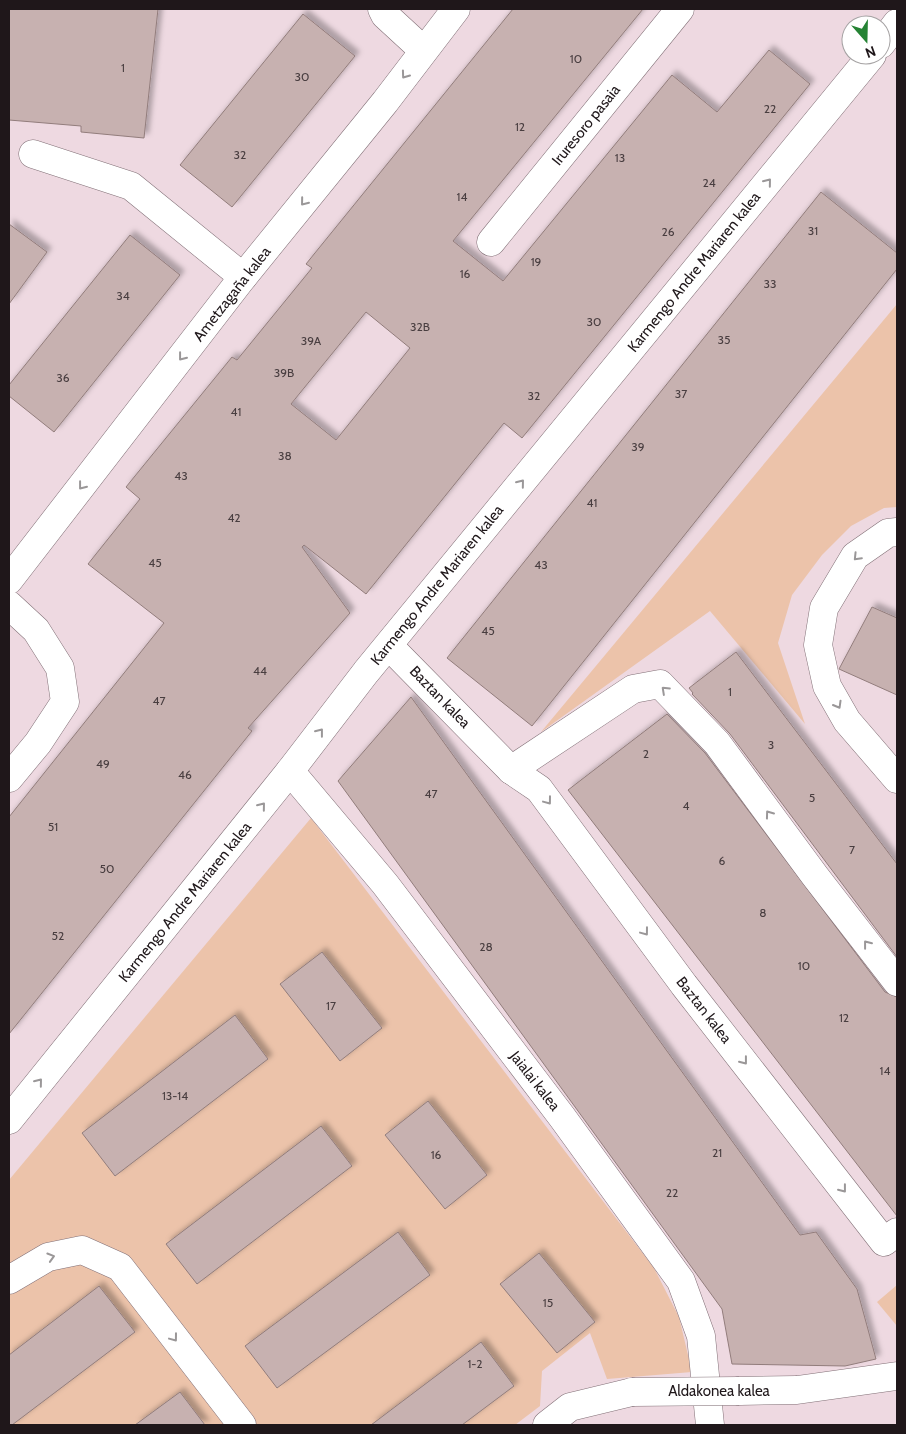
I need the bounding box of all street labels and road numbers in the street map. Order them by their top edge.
street label: Iruresoro pasaia [548,80,624,169]
street label: Karmengo Andre Mariaren kalea [624,188,765,356]
street label: Ametzagaña kalea [189,242,275,345]
street label: Karmengo Andre Mariaren kalea [367,501,508,669]
street label: Baztan kalea [406,662,475,732]
street label: Karmengo Andre Mariaren kalea [115,818,256,986]
street label: Baztan kalea [672,973,736,1047]
street label: Jaialai kalea [506,1047,564,1115]
street label: Aldakonea kalea [668,1382,771,1400]

